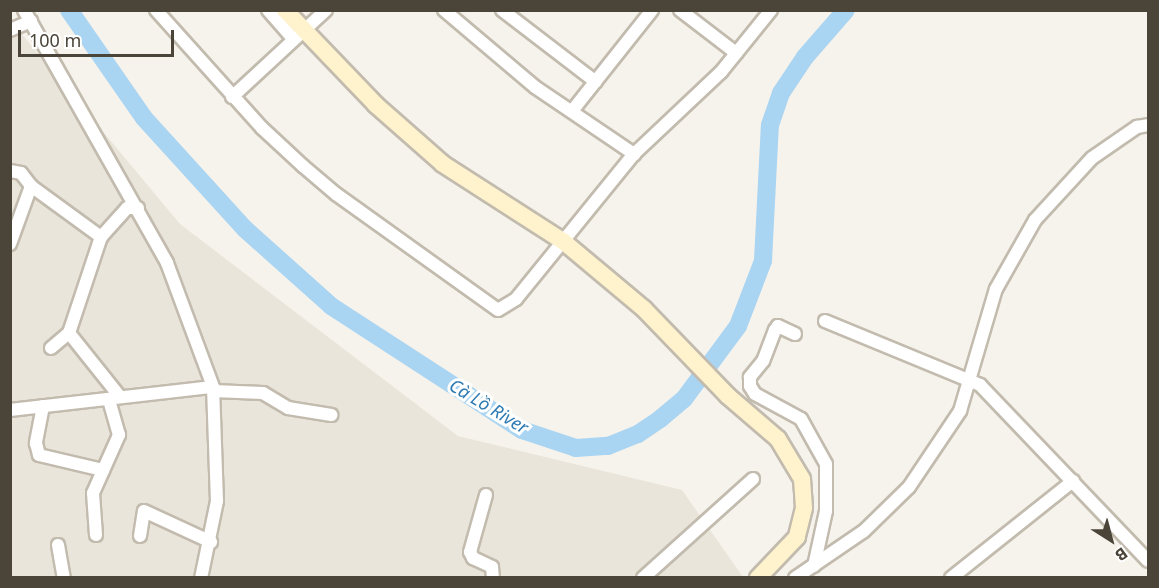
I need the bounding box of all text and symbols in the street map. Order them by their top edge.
scale bar [21,18,177,56]
text: 100 m [29,28,81,52]
water label: Cà Lồ River [446,374,532,438]
north arrow [1081,510,1141,570]
text: B [1111,543,1132,567]

